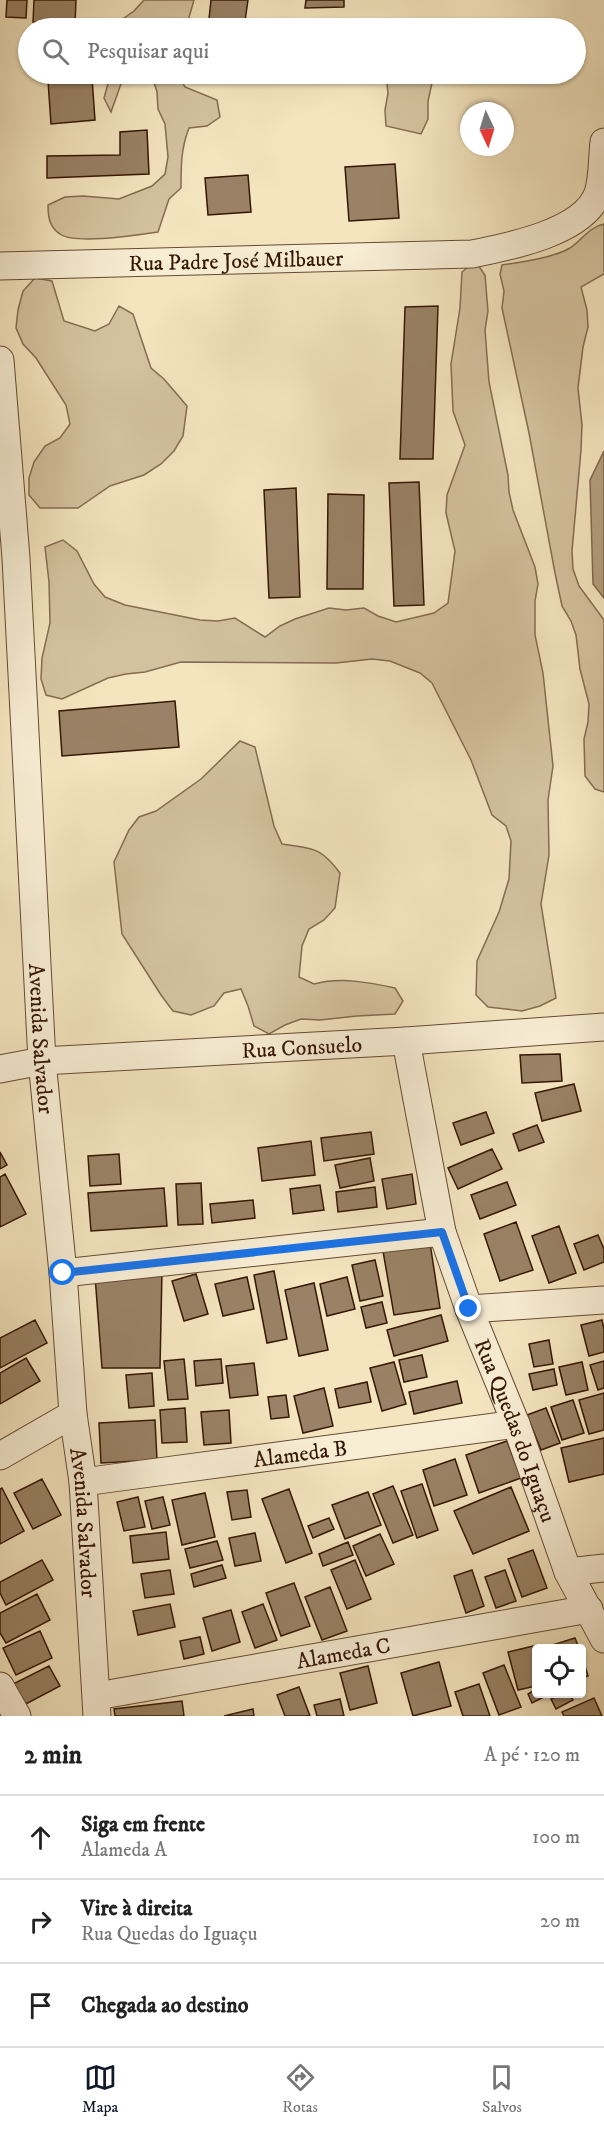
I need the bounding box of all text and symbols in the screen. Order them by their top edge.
search box [18,18,586,84]
icon: search [39,35,72,68]
text: Pesquisar aqui [87,38,209,65]
north arrow [460,102,514,156]
street label: Rua Padre José Milbauer [128,245,344,278]
street label: Avenida Salvador [22,963,59,1116]
street label: Rua Consuelo [241,1031,363,1065]
route start [49,1259,75,1285]
route end [455,1295,481,1321]
street label: Rua Quedas do Iguaçu [468,1335,561,1526]
street label: Alameda B [252,1435,349,1474]
street label: Avenida Salvador [63,1446,102,1599]
street label: Alameda C [294,1632,393,1676]
map controls [532,1644,586,1698]
button: locate [532,1644,586,1698]
text: 2 min [24,1739,82,1772]
text: A pé · 120 m [484,1743,580,1768]
text: Siga em frente [81,1811,205,1838]
icon: ahead [24,1821,57,1854]
text: 100 m [532,1825,580,1850]
text: Alameda A [81,1838,167,1863]
text: Vire à direita [81,1895,192,1922]
icon: right [24,1905,57,1938]
text: 20 m [540,1909,580,1934]
text: Rua Quedas do Iguaçu [81,1922,257,1947]
icon: arrive [24,1989,57,2022]
text: Chegada ao destino [81,1992,248,2019]
tab: Mapa [82,2061,118,2117]
tab: Rotas [282,2061,318,2117]
tab: Salvos [482,2061,522,2117]

